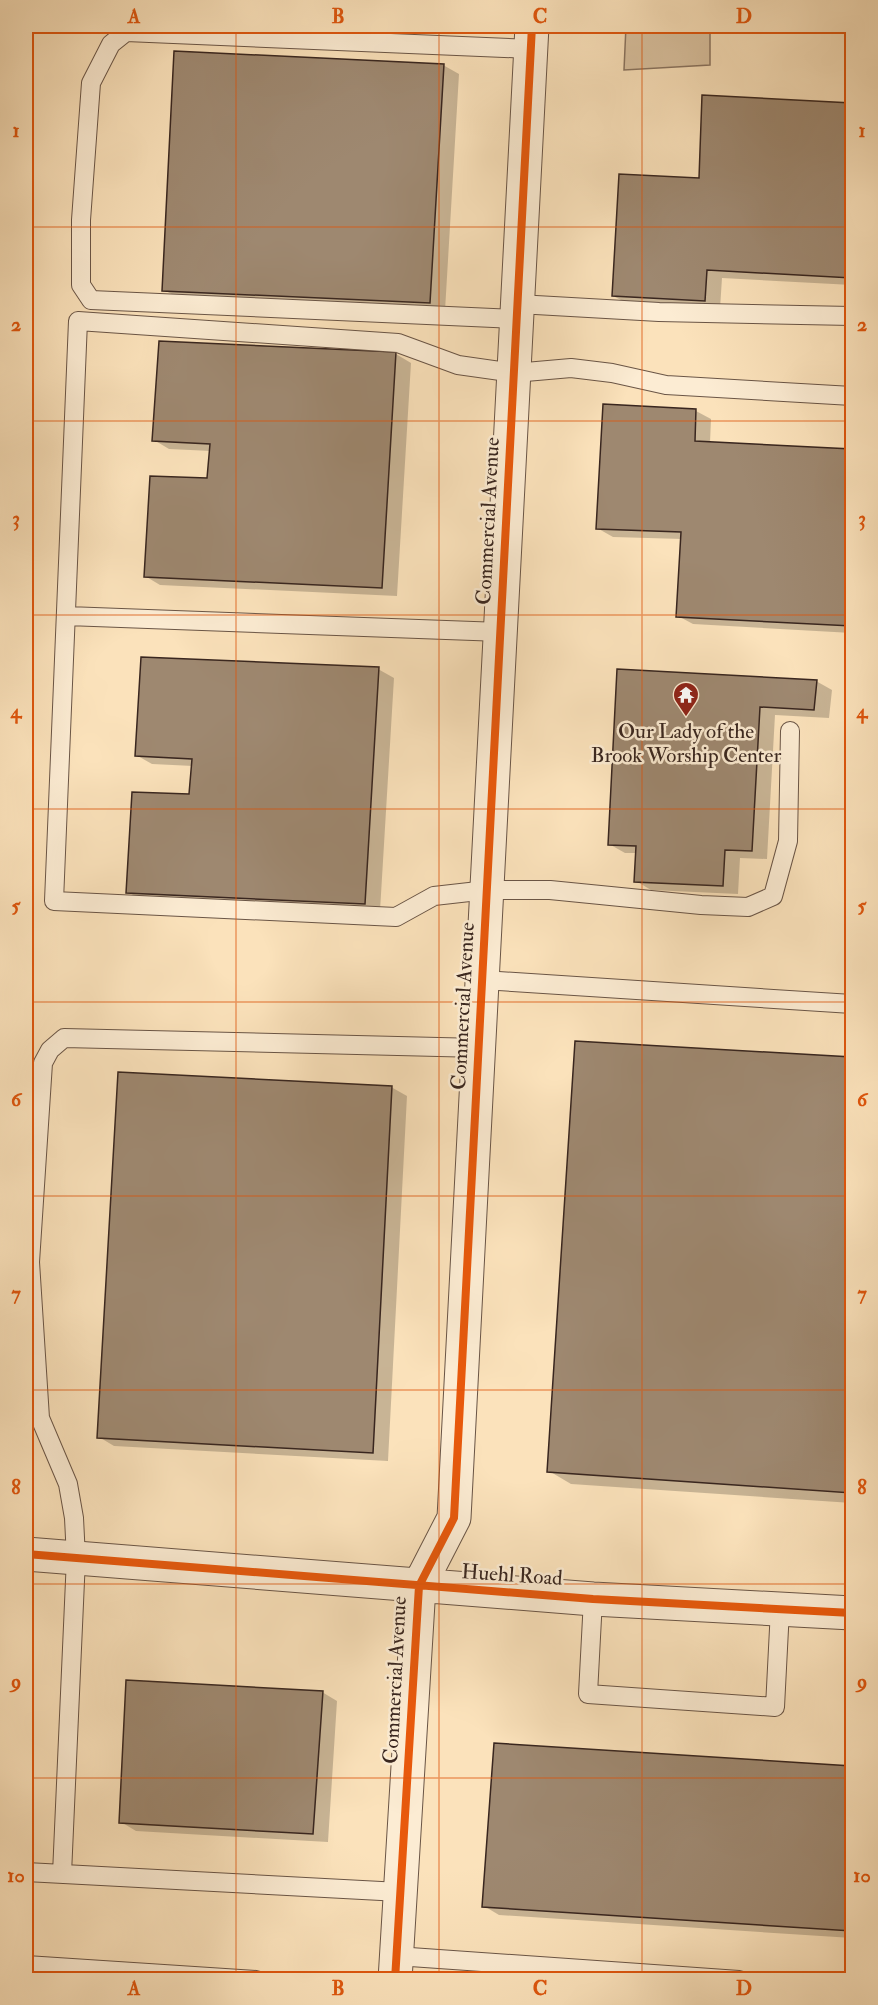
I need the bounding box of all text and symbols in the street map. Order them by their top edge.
text: A [127,4,141,29]
text: B [331,4,345,29]
text: C [533,4,547,29]
text: D [736,4,752,29]
text: 1 [12,118,20,143]
text: 1 [858,118,866,143]
text: 2 [11,312,21,337]
text: 2 [857,312,867,337]
street label: Commercial Avenue [470,436,506,606]
text: 3 [12,506,20,531]
text: 3 [858,506,866,531]
temple icon: Our Lady of the Brook Worship Center [671,680,701,718]
text: 4 [10,699,23,724]
text: 4 [856,699,869,724]
place label: Our Lady of the Brook Worship Center [591,718,781,769]
text: 5 [12,893,22,918]
text: 5 [858,893,868,918]
street label: Commercial Avenue [445,921,481,1091]
text: 6 [11,1087,23,1112]
text: 6 [857,1087,869,1112]
text: 7 [11,1281,21,1306]
text: 7 [857,1281,867,1306]
text: 8 [11,1475,21,1500]
text: 8 [857,1475,867,1500]
street label: Huehl Road [460,1558,564,1592]
street label: Commercial Avenue [377,1595,413,1765]
text: 9 [9,1669,21,1694]
text: 9 [855,1669,867,1694]
text: 10 [7,1863,25,1888]
text: 10 [853,1863,871,1888]
text: A [127,1976,141,2001]
text: B [331,1976,345,2001]
text: C [533,1976,547,2001]
text: D [736,1976,752,2001]

